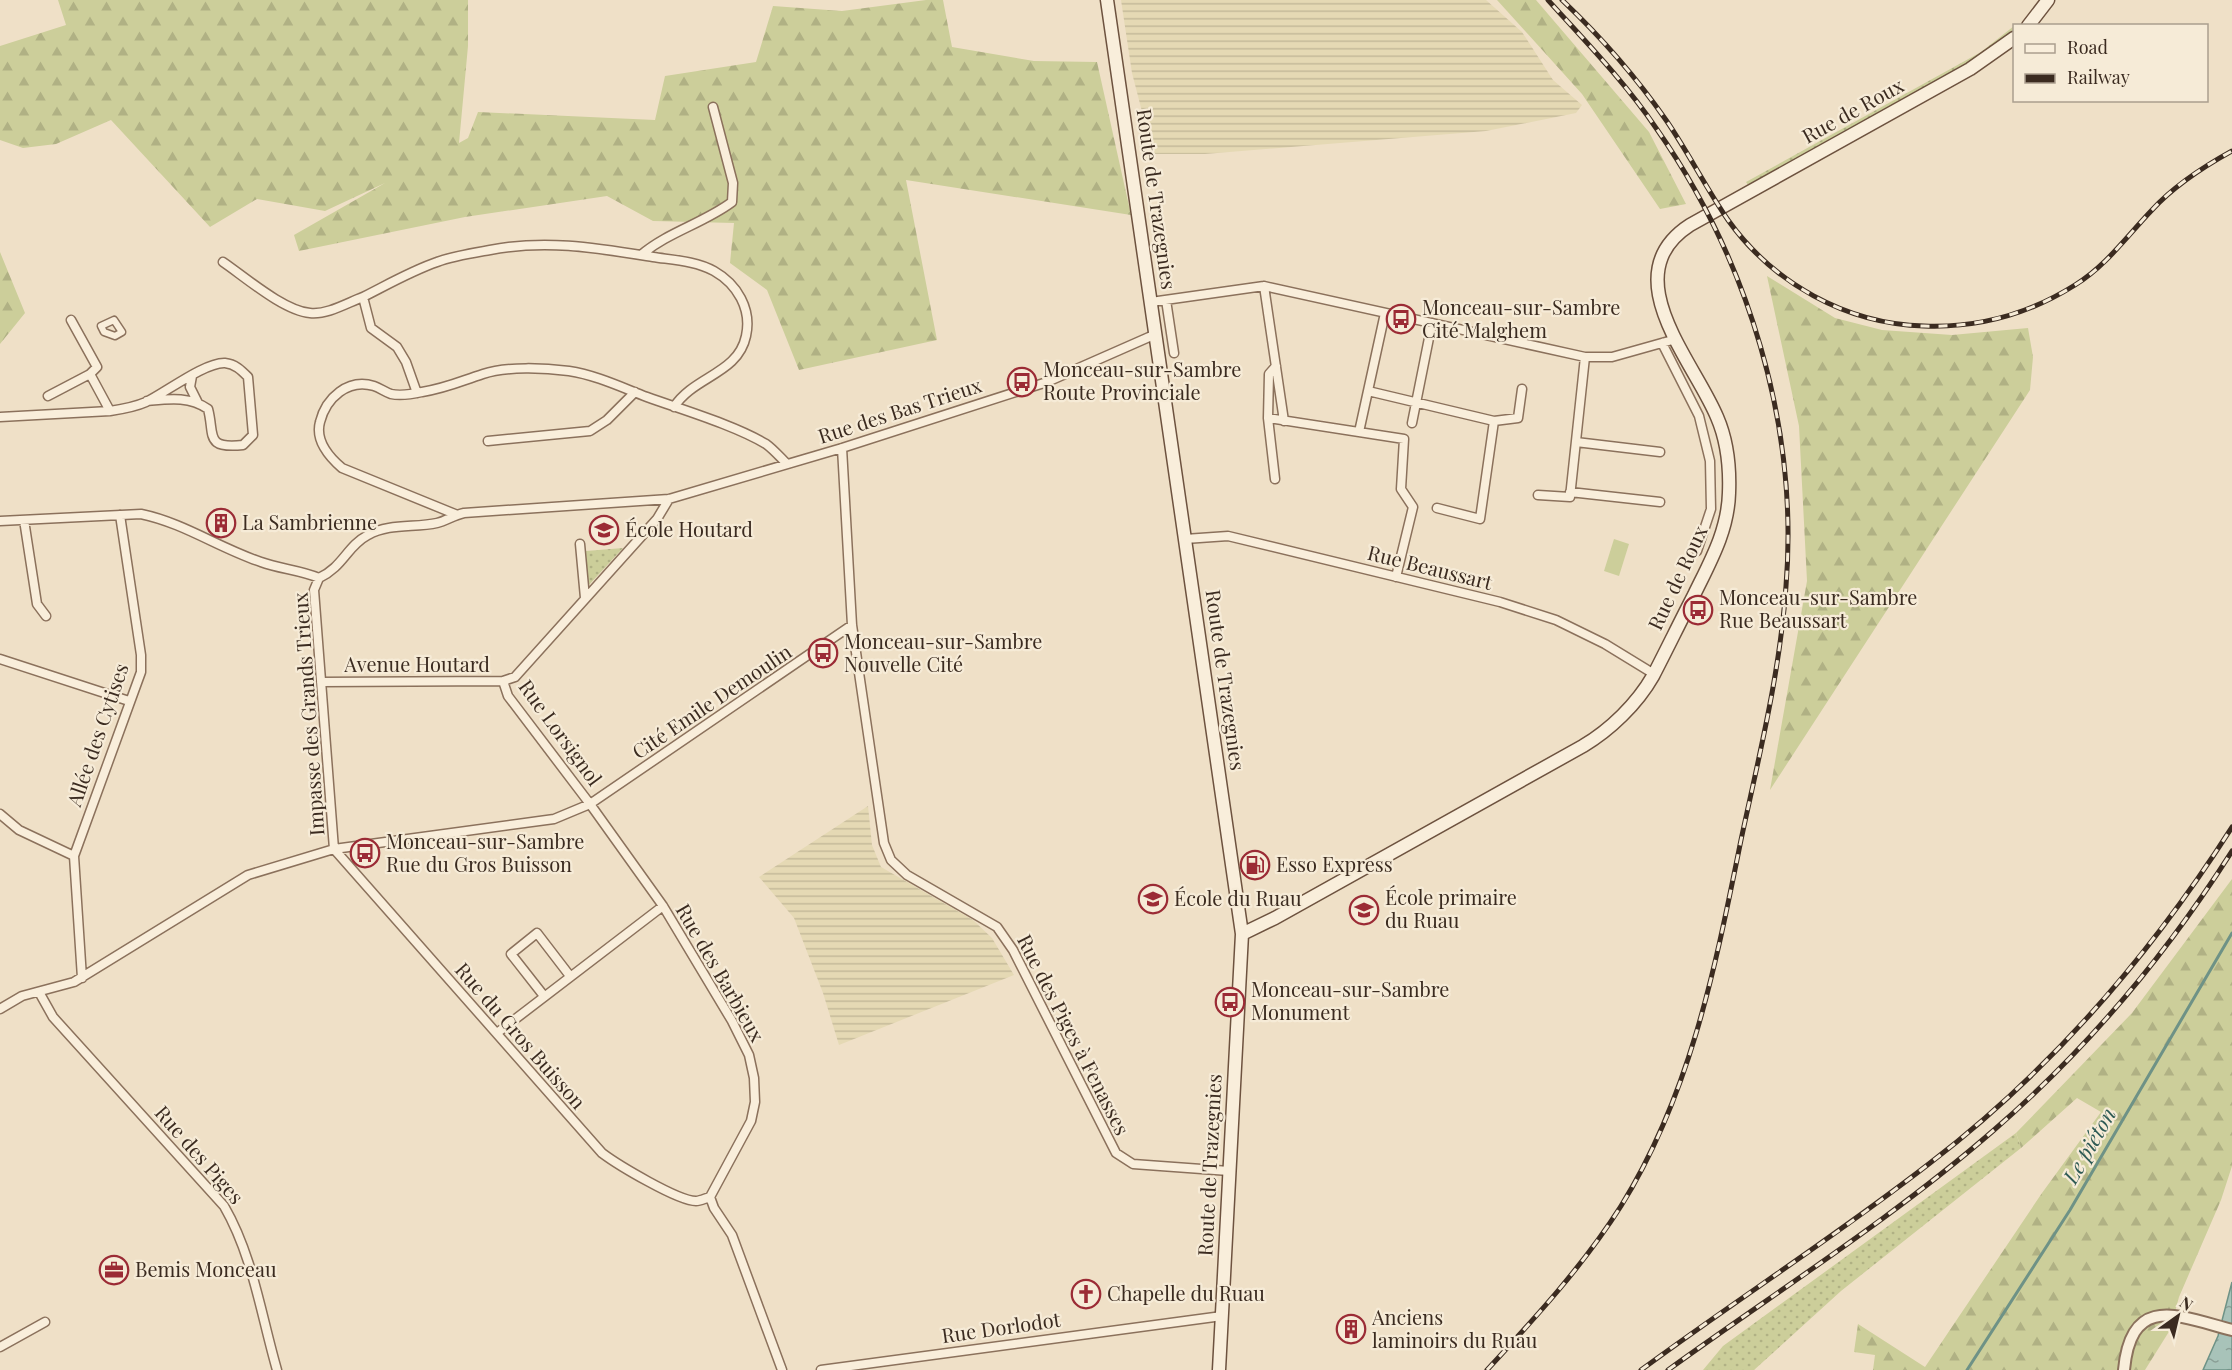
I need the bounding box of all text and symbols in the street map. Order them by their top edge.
legend [2013,24,2208,102]
text: Road [2067,35,2108,59]
text: Railway [2067,65,2130,89]
street label: Rue de Roux [1797,70,1908,149]
street label: Route de Trazegnies [1131,107,1184,291]
place label: Monceau-sur-Sambre Cité Malghem [1422,293,1620,343]
bus stop icon: Monceau-sur-Sambre Cité Malghem [1385,303,1417,335]
place label: Monceau-sur-Sambre Route Provinciale [1043,355,1241,405]
bus stop icon: Monceau-sur-Sambre Route Provinciale [1006,366,1038,398]
street label: Rue des Bas Trieux [814,370,985,449]
building icon: La Sambrienne [205,507,237,539]
place label: La Sambrienne [242,508,377,535]
school or university icon: École Houtard [588,514,620,546]
place label: École Houtard [625,515,753,542]
street label: Rue de Roux [1641,520,1713,634]
street label: Rue Beaussart [1365,538,1496,595]
place label: Monceau-sur-Sambre Rue Beaussart [1719,583,1917,633]
street label: Route de Trazegnies [1200,588,1253,772]
street label: Impasse des Grands Trieux [285,591,329,837]
bus stop icon: Monceau-sur-Sambre Rue Beaussart [1682,594,1714,626]
place label: Monceau-sur-Sambre Nouvelle Cité [844,627,1042,677]
street label: Cité Emile Demoulin [626,637,796,764]
bus stop icon: Monceau-sur-Sambre Nouvelle Cité [807,637,839,669]
street label: Avenue Houtard [343,650,490,677]
street label: Allée des Cytises [59,659,134,811]
street label: Rue Lorsignol [514,674,609,791]
place label: Monceau-sur-Sambre Rue du Gros Buisson [386,827,584,877]
bus stop icon: Monceau-sur-Sambre Rue du Gros Buisson [349,837,381,869]
fuel station icon: Esso Express [1239,849,1271,881]
place label: Esso Express [1276,850,1393,877]
school or university icon: École du Ruau [1137,883,1169,915]
place label: École primaire du Ruau [1385,883,1517,933]
place label: École du Ruau [1174,884,1302,911]
school or university icon: École primaire du Ruau [1348,894,1380,926]
street label: Rue des Barbieux [671,898,772,1047]
street label: Rue des Piges à Fenasses [1012,929,1137,1139]
street label: Rue du Gros Buisson [450,956,592,1114]
place label: Monceau-sur-Sambre Monument [1251,975,1449,1025]
bus stop icon: Monceau-sur-Sambre Monument [1214,986,1246,1018]
street label: Route de Trazegnies [1190,1073,1227,1257]
street label: Rue des Piges [150,1099,250,1209]
water label: Le piéton [2055,1102,2121,1189]
office icon: Bemis Monceau [98,1254,130,1286]
place label: Bemis Monceau [135,1255,277,1282]
church icon: Chapelle du Ruau [1070,1278,1102,1310]
place label: Chapelle du Ruau [1107,1279,1265,1306]
north arrow [2148,1286,2208,1346]
text: N [2176,1291,2198,1315]
place label: Anciens laminoirs du Ruau [1371,1303,1538,1353]
street label: Rue Dorlodot [940,1305,1063,1348]
building icon: Anciens laminoirs du Ruau [1335,1313,1367,1345]

